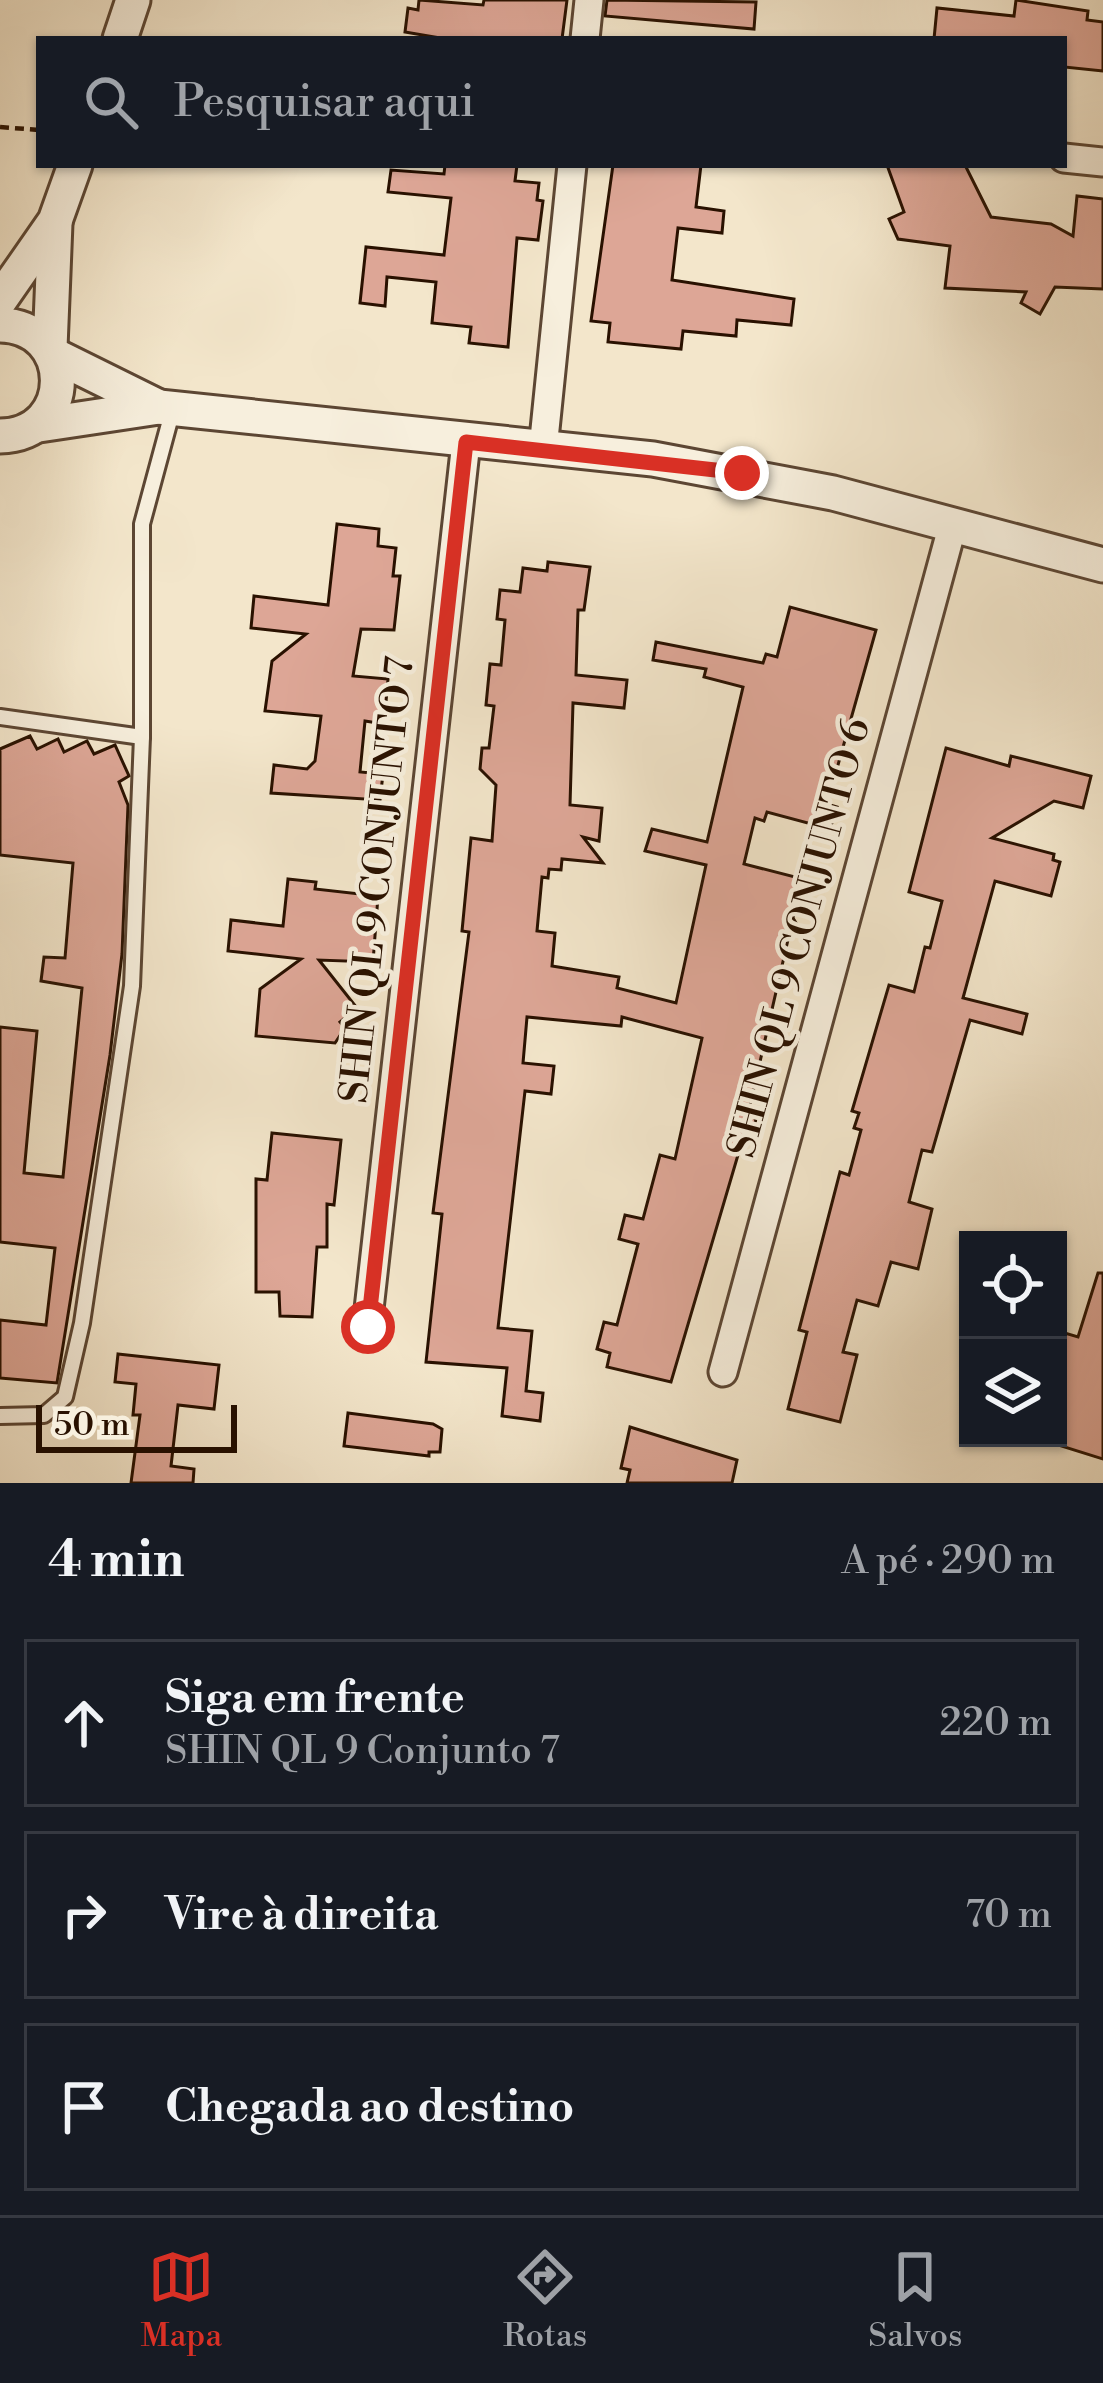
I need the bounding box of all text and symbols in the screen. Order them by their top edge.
search box [36,36,1067,168]
icon: search [78,69,144,135]
text: Pesquisar aqui [174,74,475,131]
route end [715,446,769,500]
street label: SHIN QL 9 CONJUNTO 7 [330,654,426,1106]
street label: SHIN QL 9 CONJUNTO 6 [718,713,882,1163]
map controls [959,1231,1067,1447]
button: locate [959,1231,1067,1339]
route start [341,1300,395,1354]
button: layers [959,1339,1067,1447]
scale bar [36,1399,237,1452]
text: 50 m [54,1405,130,1446]
text: 4 min [48,1529,184,1593]
text: A pé · 290 m [842,1537,1055,1586]
text: Siga em frente [165,1670,465,1727]
icon: ahead [51,1690,117,1756]
text: 220 m [939,1699,1052,1748]
text: SHIN QL 9 Conjunto 7 [165,1727,560,1776]
icon: right [51,1882,117,1948]
text: Vire à direita [165,1887,438,1944]
text: 70 m [965,1891,1052,1940]
icon: arrive [51,2074,117,2140]
text: Chegada ao destino [165,2079,574,2136]
tab: Mapa [140,2244,222,2357]
tab: Rotas [503,2244,587,2357]
tab: Salvos [868,2244,963,2357]

